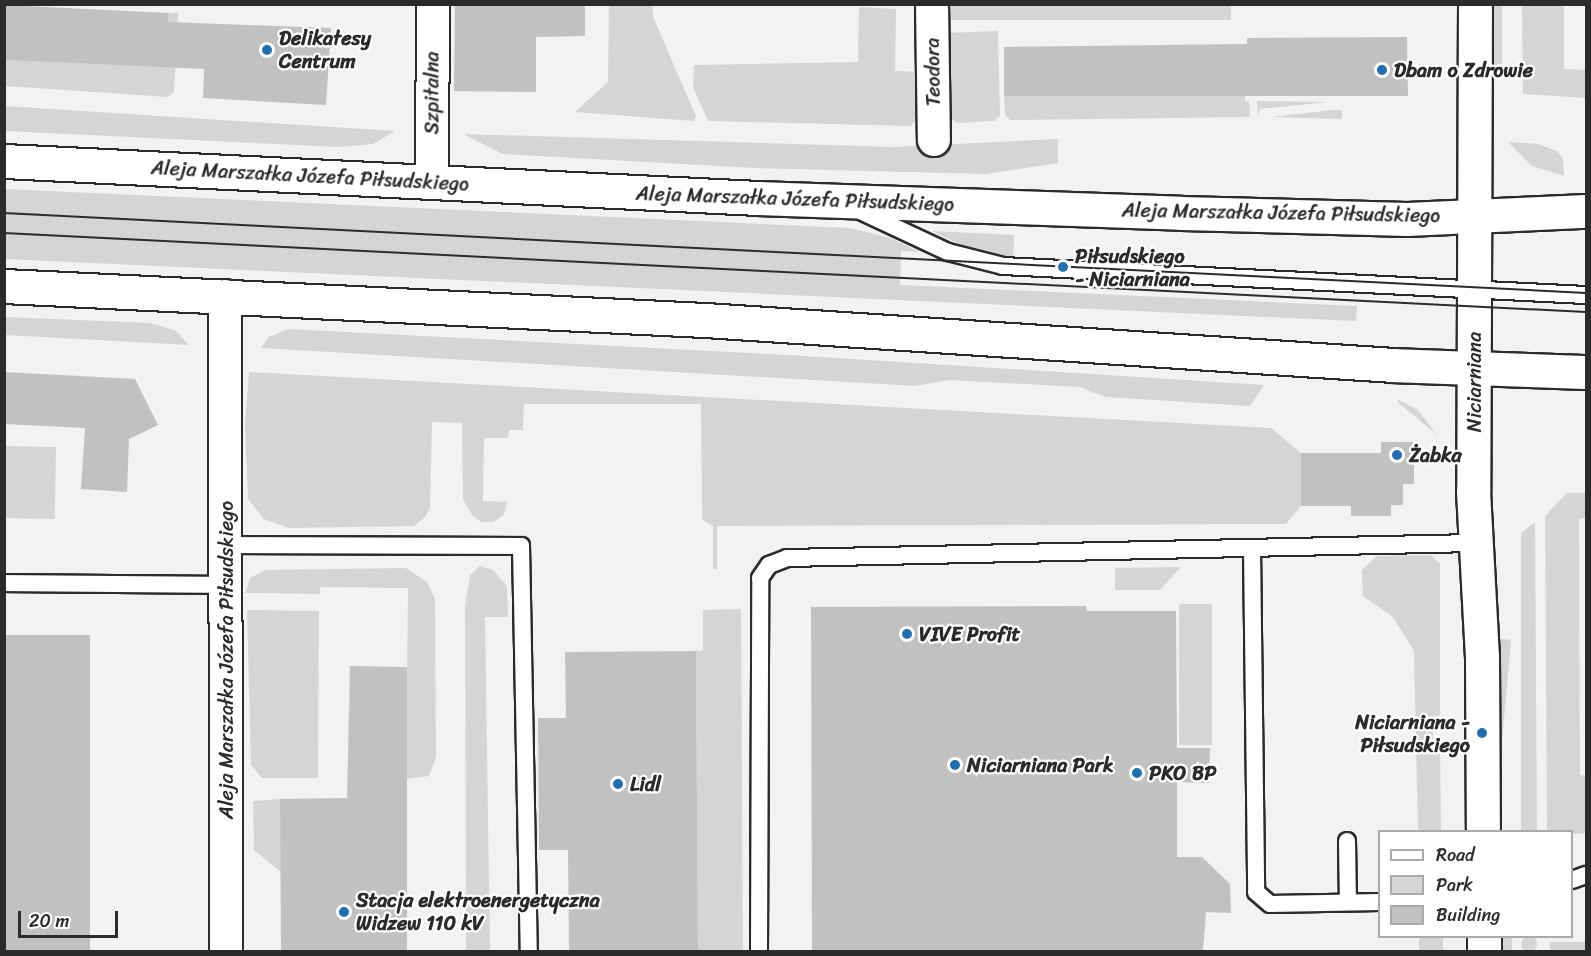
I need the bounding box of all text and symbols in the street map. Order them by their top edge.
place label: Delikatesy Centrum [279,27,371,74]
street label: Teodora [920,38,946,106]
marker: Delikatesy Centrum [260,43,274,57]
street label: Szpitalna [420,52,444,134]
place label: Dbam o Zdrowie [1394,58,1532,82]
marker: Dbam o Zdrowie [1375,63,1389,77]
street label: Aleja Marszałka Józefa Piłsudskiego [150,156,470,196]
street label: Aleja Marszałka Józefa Piłsudskiego [635,181,955,217]
street label: Aleja Marszałka Józefa Piłsudskiego [1121,198,1441,228]
place label: Piłsudskiego - Niciarniana [1075,244,1190,291]
marker: Piłsudskiego - Niciarniana [1056,260,1070,274]
street label: Niciarniana [1462,332,1486,432]
place label: Żabka [1409,443,1462,467]
marker: Żabka [1390,448,1404,462]
street label: Aleja Marszałka Józefa Piłsudskiego [214,500,238,820]
place label: VIVE Profit [919,622,1021,646]
marker: VIVE Profit [900,627,914,641]
place label: Niciarniana - Piłsudskiego [1355,710,1470,757]
marker: Niciarniana - Piłsudskiego [1475,726,1489,740]
place label: Niciarniana Park [967,753,1114,777]
marker: Niciarniana Park [948,758,962,772]
place label: PKO BP [1149,761,1216,785]
marker: PKO BP [1130,766,1144,780]
place label: Lidl [630,772,661,796]
marker: Lidl [611,777,625,791]
legend [1378,830,1573,938]
text: Road [1436,839,1475,871]
text: Park [1436,869,1473,901]
place label: Stacja elektroenergetyczna Widzew 110 kV [356,888,600,935]
scale bar [21,899,122,937]
text: Building [1436,899,1500,931]
text: 20 m [29,905,69,937]
marker: Stacja elektroenergetyczna Widzew 110 kV [337,905,351,919]

